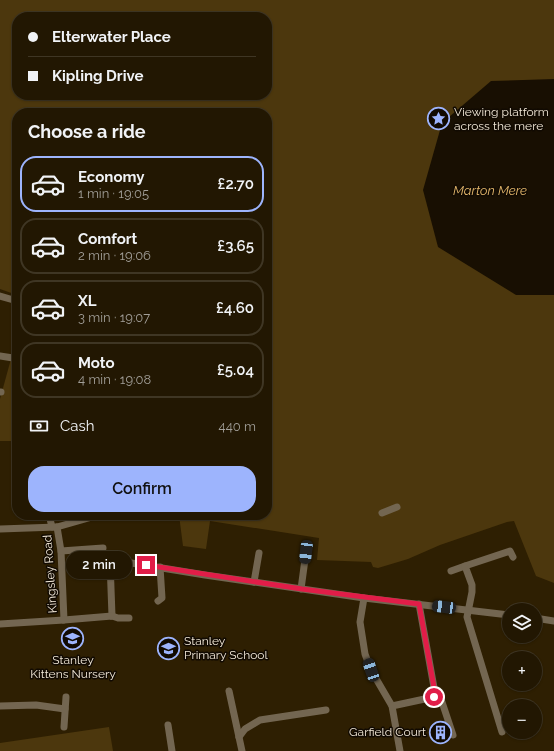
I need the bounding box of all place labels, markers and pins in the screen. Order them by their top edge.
place label: Viewing platform across the mere [454,105,549,133]
place icon: Viewing platform across the mere [425,106,451,132]
school or university icon: Stanley Kittens Nursery [60,626,86,652]
place label: Stanley Primary School [184,634,268,662]
school or university icon: Stanley Primary School [155,635,181,661]
place label: Stanley Kittens Nursery [30,653,116,681]
building icon: Garfield Court [428,719,454,745]
place label: Garfield Court [349,725,426,739]

